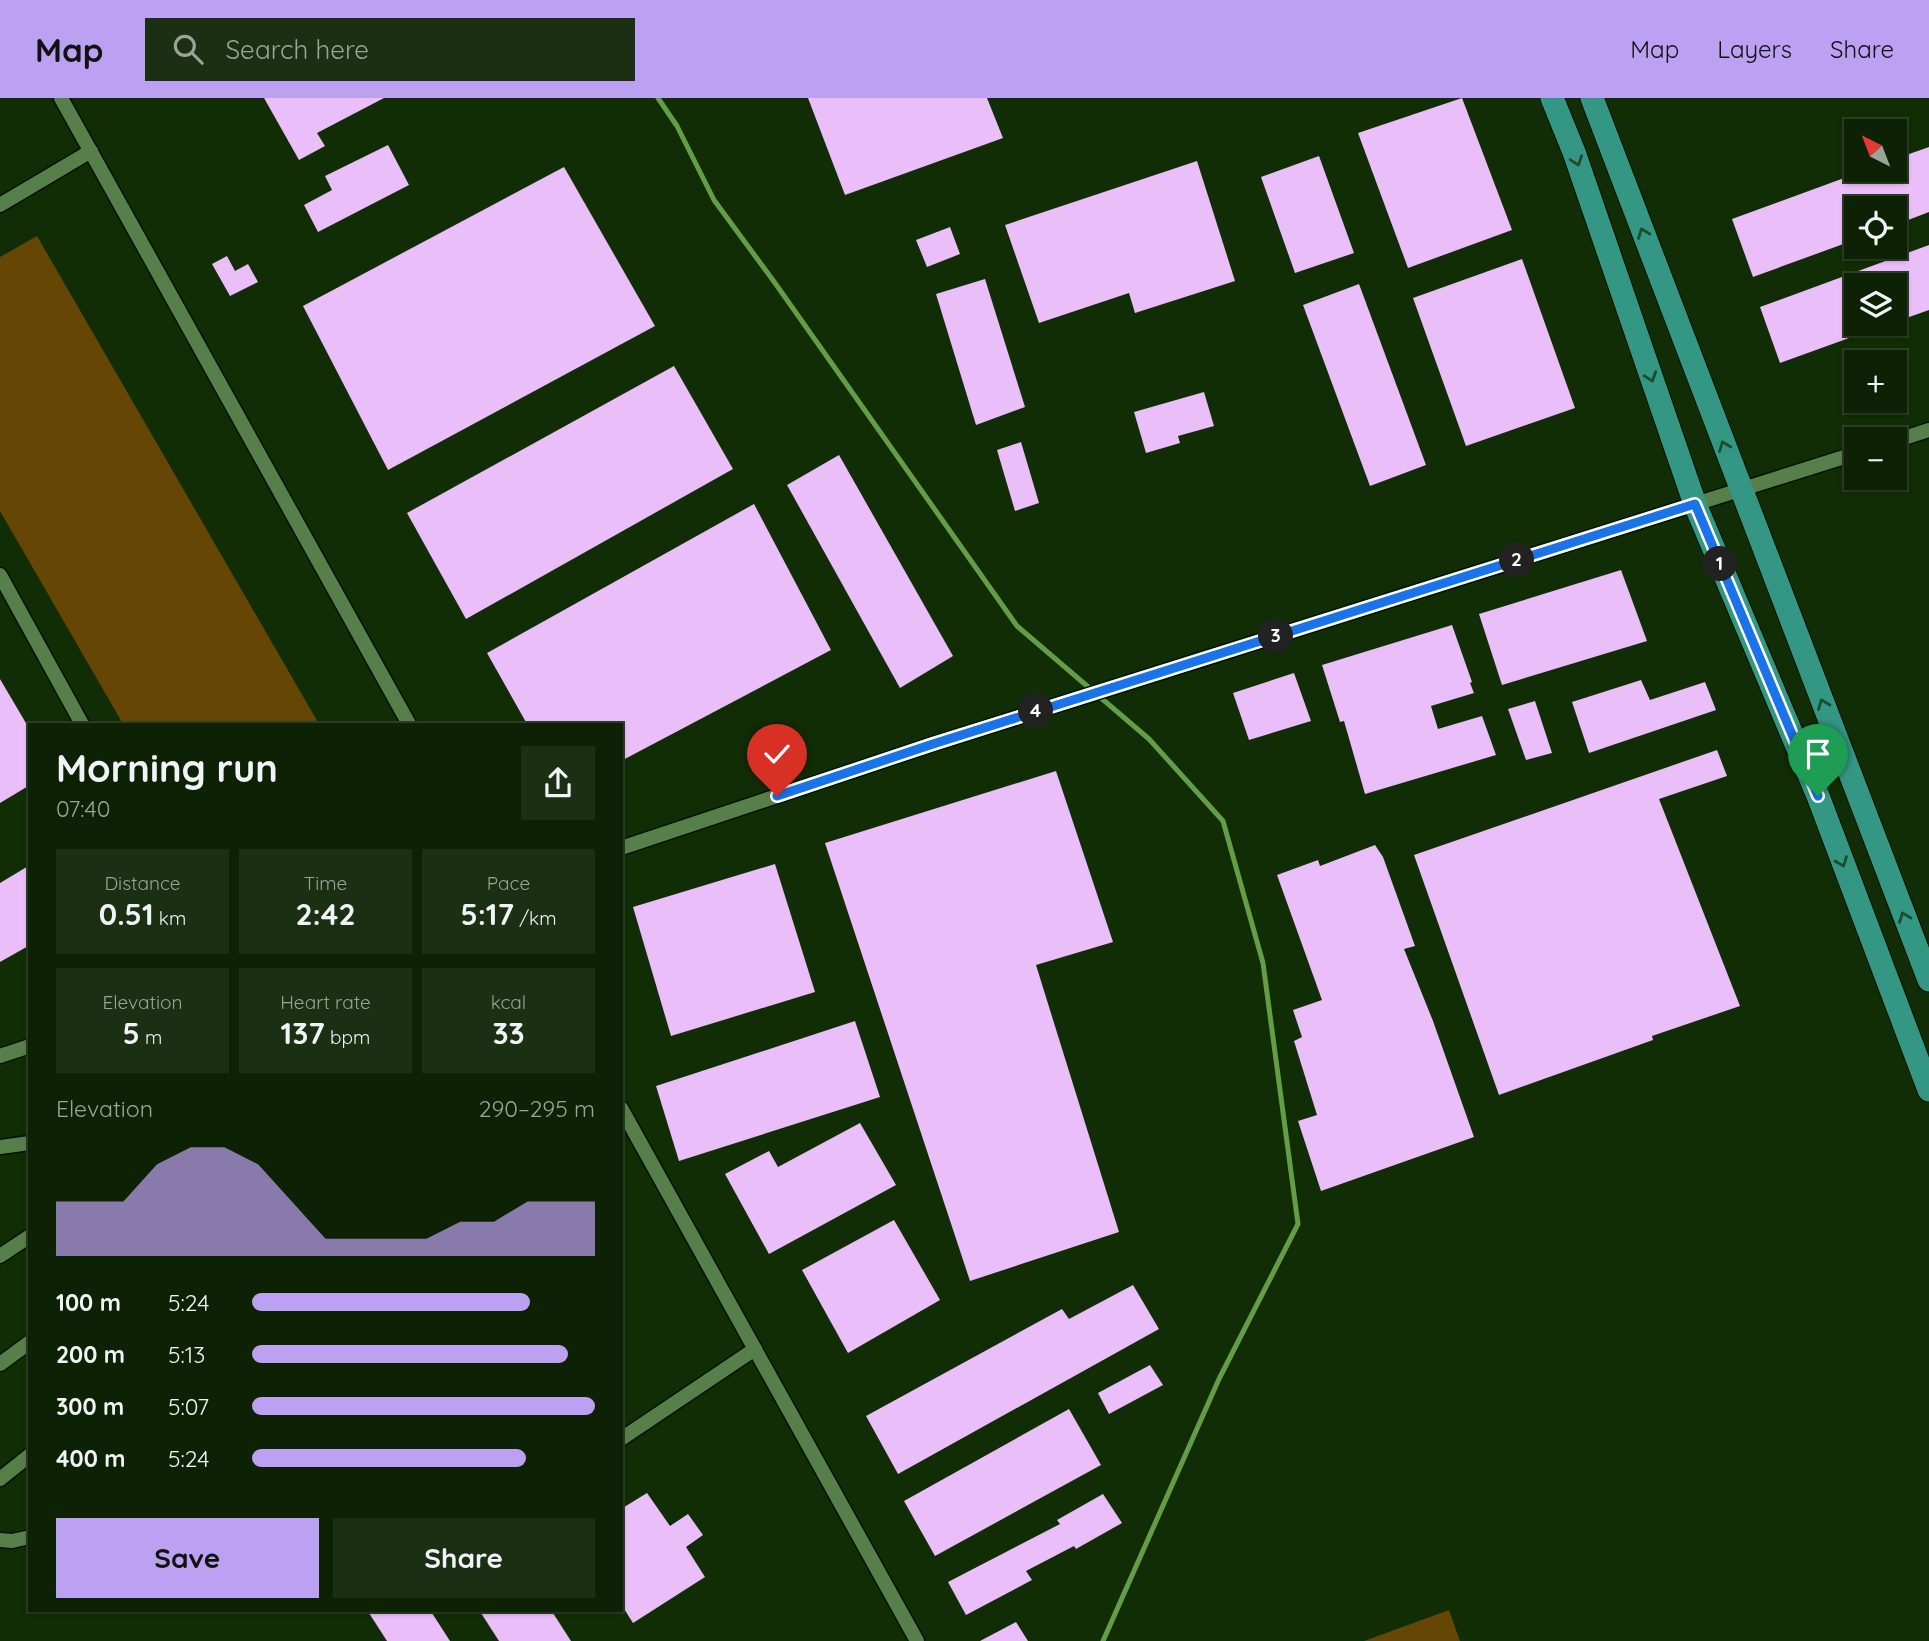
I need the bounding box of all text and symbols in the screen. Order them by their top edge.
search box [145,18,635,81]
text: Map [35,29,103,70]
icon: search [169,30,207,68]
text: Search here [225,33,369,66]
text: Map [1630,34,1679,64]
text: Layers [1717,34,1792,64]
text: Share [1830,34,1894,64]
north arrow [1844,119,1908,182]
map controls [1844,119,1907,490]
one-way arrow [1569,155,1583,167]
button: locate [1844,196,1907,259]
one-way arrow [1637,228,1651,240]
button: layers [1844,273,1907,336]
button: + [1844,350,1907,413]
one-way arrow [1643,370,1657,382]
button: − [1844,427,1907,490]
one-way arrow [1718,441,1732,453]
pin: 2 [1500,542,1534,578]
pin: 1 [1702,546,1738,582]
text: 2 [1511,547,1522,571]
text: 1 [1716,551,1723,575]
pin: 3 [1258,618,1294,654]
text: 3 [1270,623,1281,647]
pin: 4 [1018,694,1054,728]
text: 4 [1030,698,1041,722]
one-way arrow [1817,699,1831,711]
pin [747,724,807,796]
pin [1788,724,1848,796]
icon: check [758,735,796,773]
icon: arrive [1799,735,1837,773]
text: Morning run [56,744,278,792]
button: share [521,746,595,820]
text: 07:40 [56,794,110,823]
one-way arrow [1834,855,1848,867]
text: Distance [104,871,181,895]
text: Time [304,871,347,895]
text: Pace [487,871,530,895]
text: 0.51 [99,895,154,933]
text: 2:42 [296,895,355,933]
text: 5:17 [460,895,514,933]
text: km [154,906,186,930]
text: /km [514,906,557,930]
one-way arrow [1899,911,1913,923]
text: Elevation [102,990,183,1014]
text: Heart rate [280,990,371,1014]
text: kcal [491,990,526,1014]
text: 5 [123,1014,140,1052]
text: 137 [281,1014,325,1052]
text: 33 [492,1014,525,1052]
text: m [140,1025,162,1049]
text: bpm [325,1025,370,1049]
text: Elevation [56,1094,153,1123]
text: 290–295 m [479,1094,595,1123]
text: 100 m [56,1288,121,1317]
text: 5:24 [168,1288,209,1317]
text: 200 m [56,1340,125,1369]
text: 5:13 [168,1340,205,1369]
text: 300 m [56,1392,124,1421]
text: 5:07 [168,1392,209,1421]
text: 400 m [56,1444,125,1473]
text: 5:24 [168,1444,209,1473]
button: Save [56,1518,319,1598]
button: Share [333,1518,595,1598]

